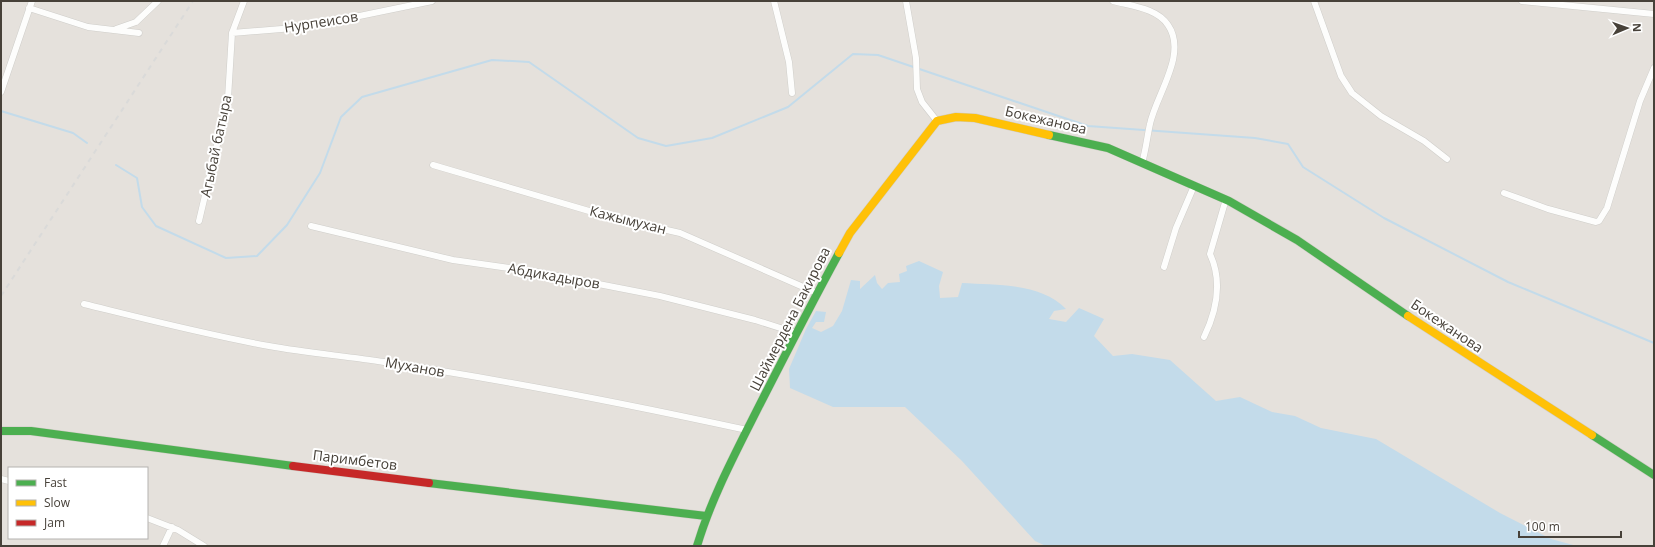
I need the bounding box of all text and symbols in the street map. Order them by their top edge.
street label: Нурпеисов [283,6,359,37]
north arrow [1607,8,1647,48]
text: N [1630,23,1645,32]
street label: Агыбай батыра [195,93,236,199]
street label: Бокежанова [1003,101,1089,138]
street label: Кажымухан [588,201,669,238]
street label: Шаймердена Бакирова [745,243,834,394]
street label: Абдикадыров [507,258,602,293]
street label: Бокежанова [1407,294,1487,357]
street label: Муханов [384,352,446,381]
street label: Паримбетов [312,445,398,474]
legend [8,467,148,539]
text: Fast [44,474,67,491]
text: Slow [44,494,71,511]
scale bar [1519,513,1621,539]
text: Jam [43,514,65,531]
text: 100 m [1525,518,1560,535]

